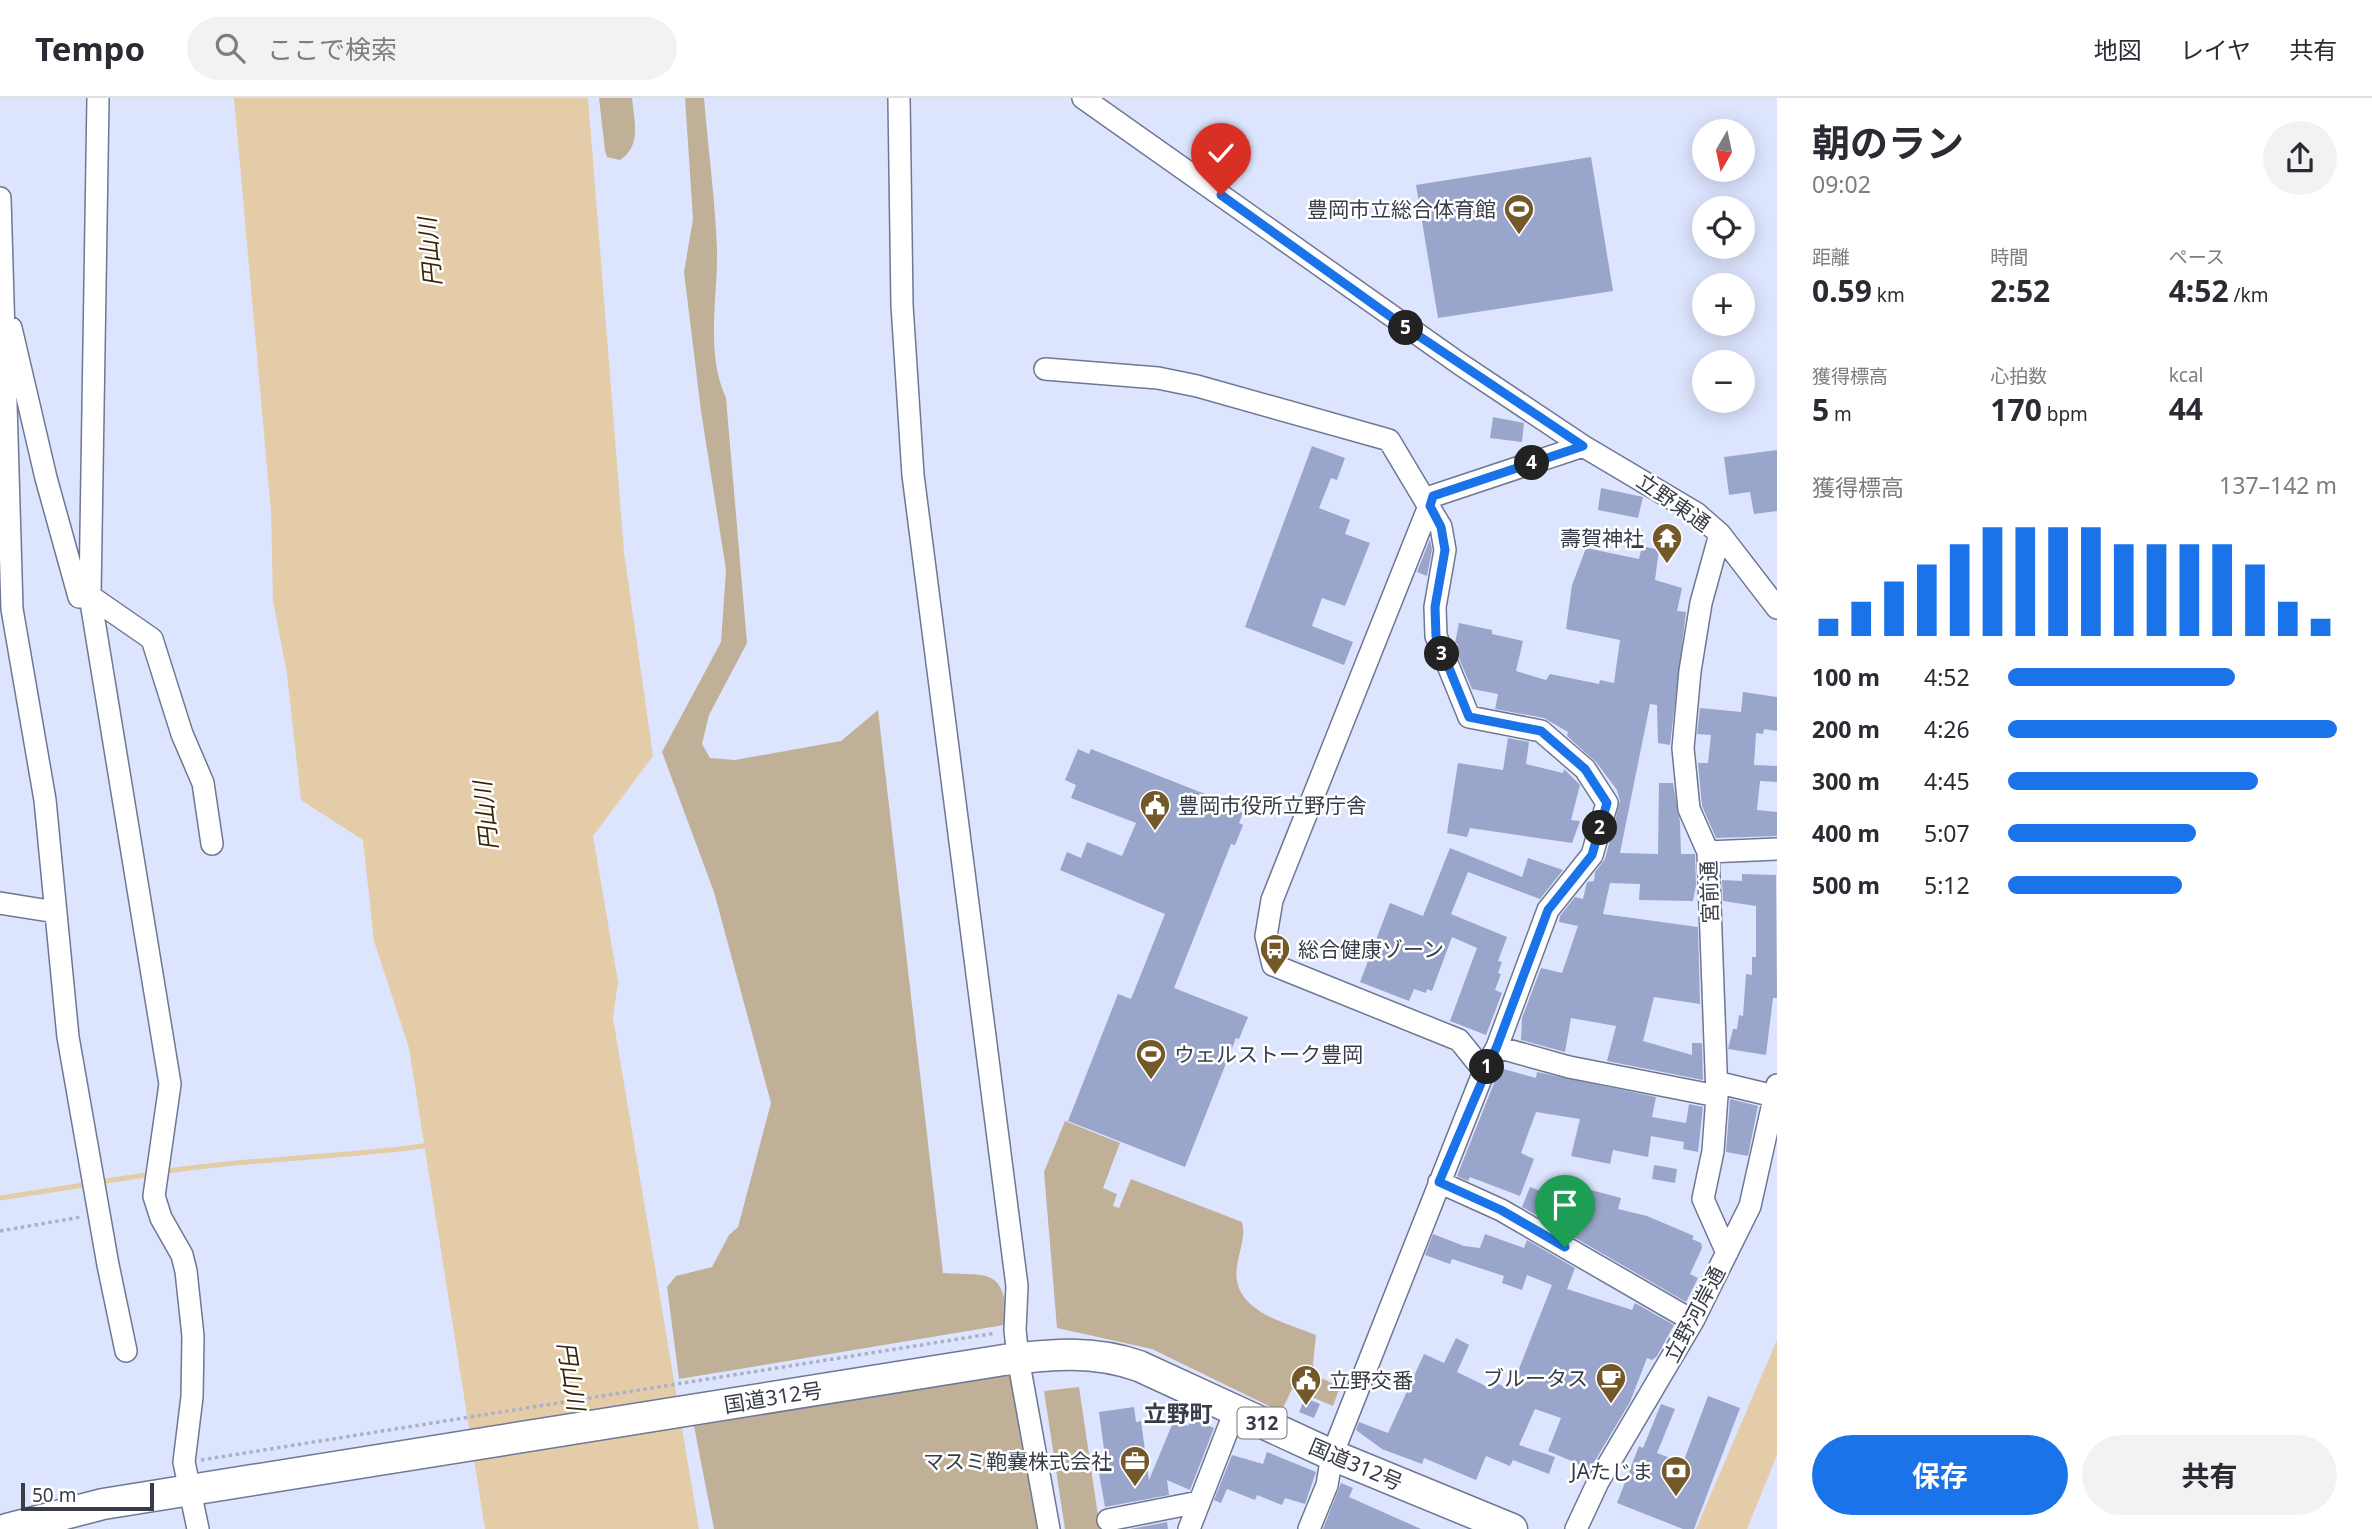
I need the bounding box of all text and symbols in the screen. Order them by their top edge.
search box [187,17,677,80]
text: Tempo [35,26,145,71]
icon: search [211,29,249,67]
text: ここで検索 [267,31,397,67]
text: 地図 [2094,33,2142,66]
text: レイヤ [2180,33,2251,66]
text: 共有 [2289,33,2337,66]
text: 朝のラン [1812,116,1964,168]
north arrow [1692,119,1755,182]
map controls [1692,119,1755,413]
button: share [2263,121,2337,195]
pin [1191,123,1251,195]
icon: check [1202,134,1240,172]
text: 09:02 [1812,168,1871,200]
sports icon: 豊岡市立総合体育館 [1502,192,1536,236]
place label: 豊岡市立総合体育館 [1307,195,1496,223]
button: locate [1692,196,1755,259]
water label: 円山川 [410,213,448,288]
text: 距離 [1812,244,1850,270]
text: 時間 [1990,244,2028,270]
text: ペース [2169,244,2225,270]
text: 0.59 [1812,270,1872,311]
text: 2:52 [1990,270,2050,311]
text: 4:52 [2169,270,2229,311]
button: + [1692,273,1755,336]
text: km [1872,282,1905,308]
text: /km [2229,282,2269,308]
pin: 5 [1388,310,1424,345]
text: 5 [1400,314,1411,340]
button: − [1692,350,1755,413]
text: kcal [2169,362,2203,388]
text: 獲得標高 [1812,363,1888,389]
text: 心拍数 [1990,363,2047,389]
text: 44 [2169,388,2203,429]
text: 5 [1812,389,1829,430]
text: 170 [1990,389,2042,430]
text: m [1829,401,1852,427]
text: bpm [2042,401,2088,427]
pin: 4 [1514,446,1550,480]
text: 4 [1526,449,1537,475]
street label: 立野東通 [1632,466,1716,538]
text: 137–142 m [2219,469,2337,501]
text: 獲得標高 [1812,471,1904,503]
temple icon: 壽賀神社 [1650,521,1684,565]
place label: 壽賀神社 [1560,524,1644,552]
pin: 3 [1424,636,1460,672]
text: 3 [1436,640,1447,666]
text: 100 m [1812,661,1880,693]
text: 4:52 [1924,661,1970,693]
text: 200 m [1812,713,1880,745]
text: 4:26 [1924,713,1970,745]
text: 300 m [1812,765,1880,797]
text: 4:45 [1924,765,1970,797]
water label: 円山川 [465,777,505,852]
public building icon: 豊岡市役所立野庁舎 [1138,788,1172,832]
place label: 豊岡市役所立野庁舎 [1178,791,1367,819]
pin: 2 [1582,810,1618,846]
text: 2 [1594,814,1605,840]
text: 400 m [1812,817,1880,849]
text: 5:07 [1924,817,1970,849]
street label: 宮前通 [1694,860,1724,924]
text: 500 m [1812,869,1880,901]
text: 5:12 [1924,869,1970,901]
bus stop icon: 総合健康ゾーン [1258,932,1292,976]
place label: 総合健康ゾーン [1298,935,1444,963]
sports icon: ウェルストーク豊岡 [1134,1037,1168,1081]
place label: ウェルストーク豊岡 [1174,1040,1363,1068]
pin: 1 [1470,1049,1504,1084]
text: 1 [1481,1053,1492,1079]
pin [1535,1175,1595,1247]
icon: arrive [1546,1186,1584,1224]
street label: 立野河岸通 [1657,1261,1731,1367]
water label: 円山川 [551,1339,594,1416]
cafe icon: ブルータス [1594,1361,1628,1405]
public building icon: 立野交番 [1289,1363,1323,1407]
place label: ブルータス [1483,1364,1588,1392]
place label: 立野交番 [1329,1366,1413,1394]
street label: 国道312号 [722,1375,824,1419]
district label: 立野町 [1144,1397,1213,1429]
road number: 312 [1238,1408,1286,1438]
street label: 国道312号 [1305,1432,1407,1496]
button: 保存 [1812,1435,2068,1515]
button: 共有 [2082,1435,2337,1515]
office icon: マスミ鞄嚢株式会社 [1118,1444,1152,1488]
place label: マスミ鞄嚢株式会社 [923,1447,1112,1475]
bank icon: JAたじま [1659,1454,1693,1498]
place label: JAたじま [1569,1457,1653,1485]
scale bar [21,1480,154,1512]
text: 50 m [32,1482,76,1508]

